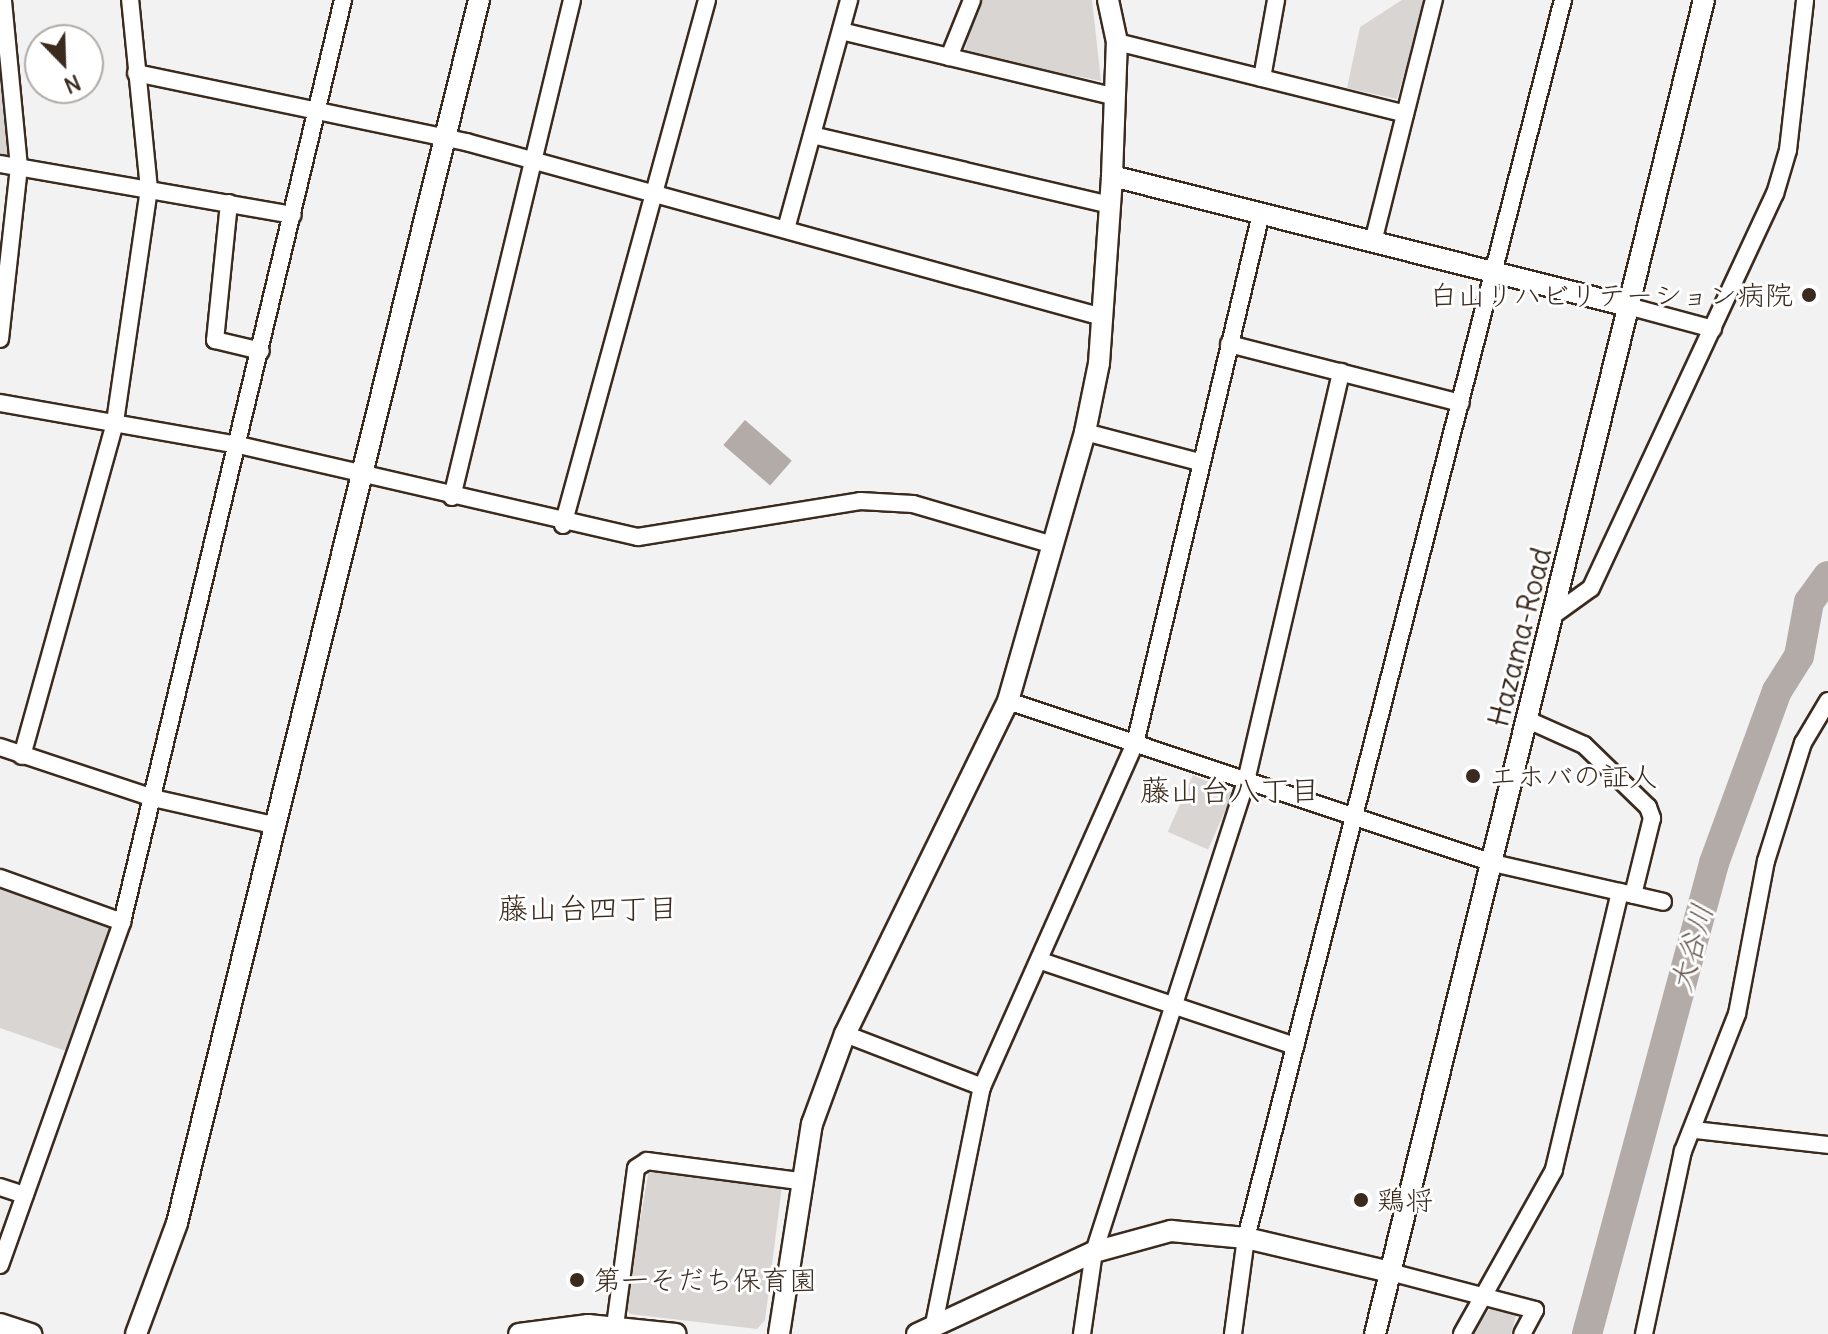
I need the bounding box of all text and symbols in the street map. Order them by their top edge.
north arrow [24,24,104,104]
text: N [60,68,85,100]
place label: 白山リハビリテーション病院 [1429,278,1793,312]
marker: 白山リハビリテーション病院 [1800,286,1818,304]
street label: Hazama-Road [1482,544,1558,730]
place label: エホバの証人 [1489,759,1657,793]
marker: エホバの証人 [1464,767,1482,785]
district label: 藤山台八丁目 [1140,772,1320,808]
district label: 藤山台四丁目 [498,890,678,926]
water label: 大谷川 [1662,900,1720,996]
place label: 鶏将 [1377,1183,1433,1217]
marker: 鶏将 [1352,1191,1370,1209]
place label: 第一そだち保育園 [593,1263,817,1297]
marker: 第一そだち保育園 [568,1271,586,1289]

